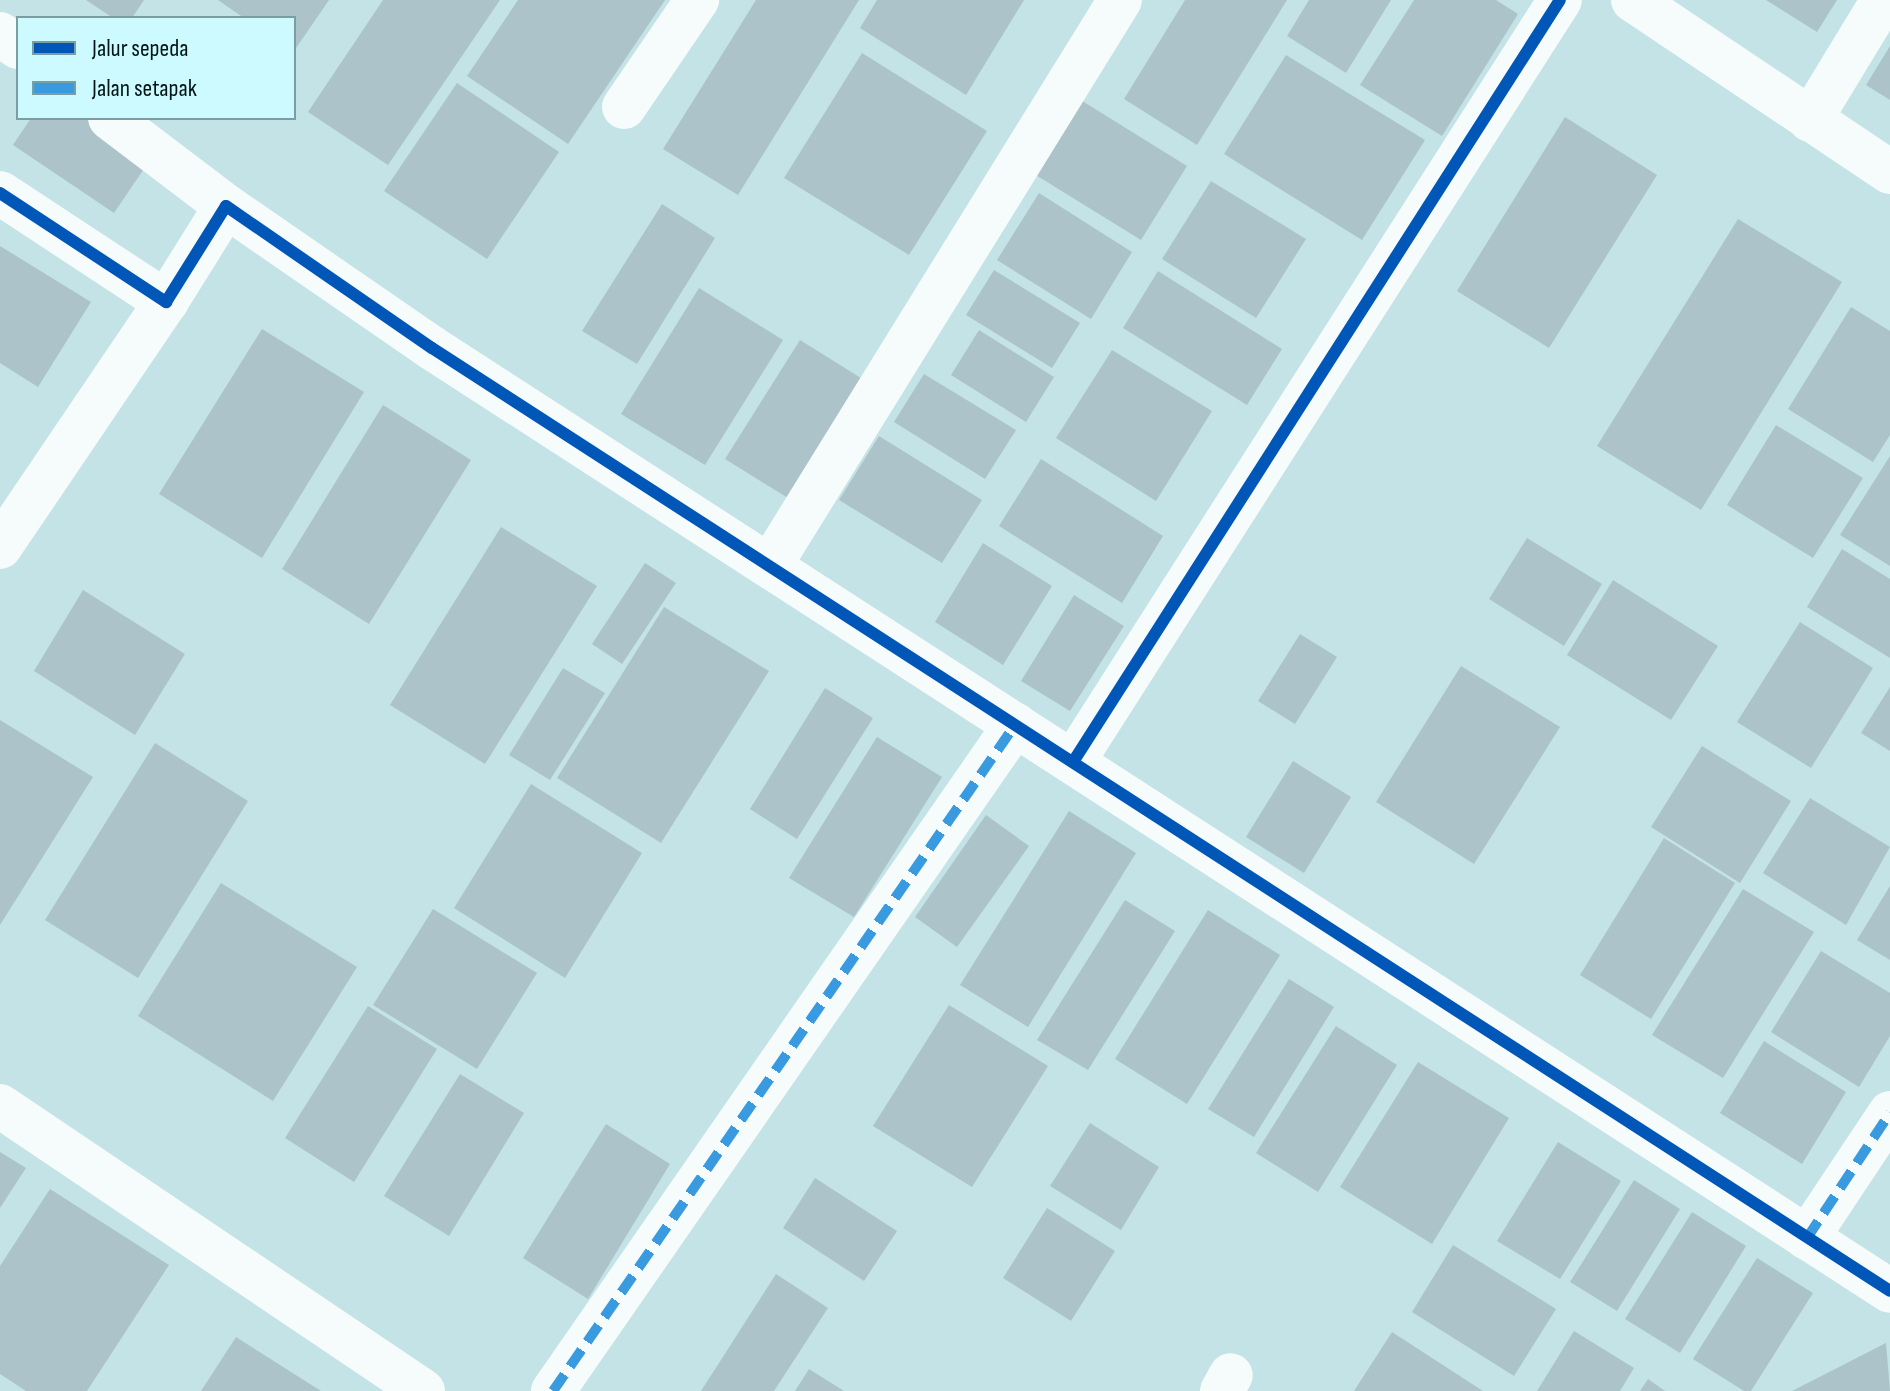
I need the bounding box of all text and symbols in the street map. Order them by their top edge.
legend [16,16,296,120]
text: Jalur sepeda [92,34,188,63]
text: Jalan setapak [92,74,197,103]

